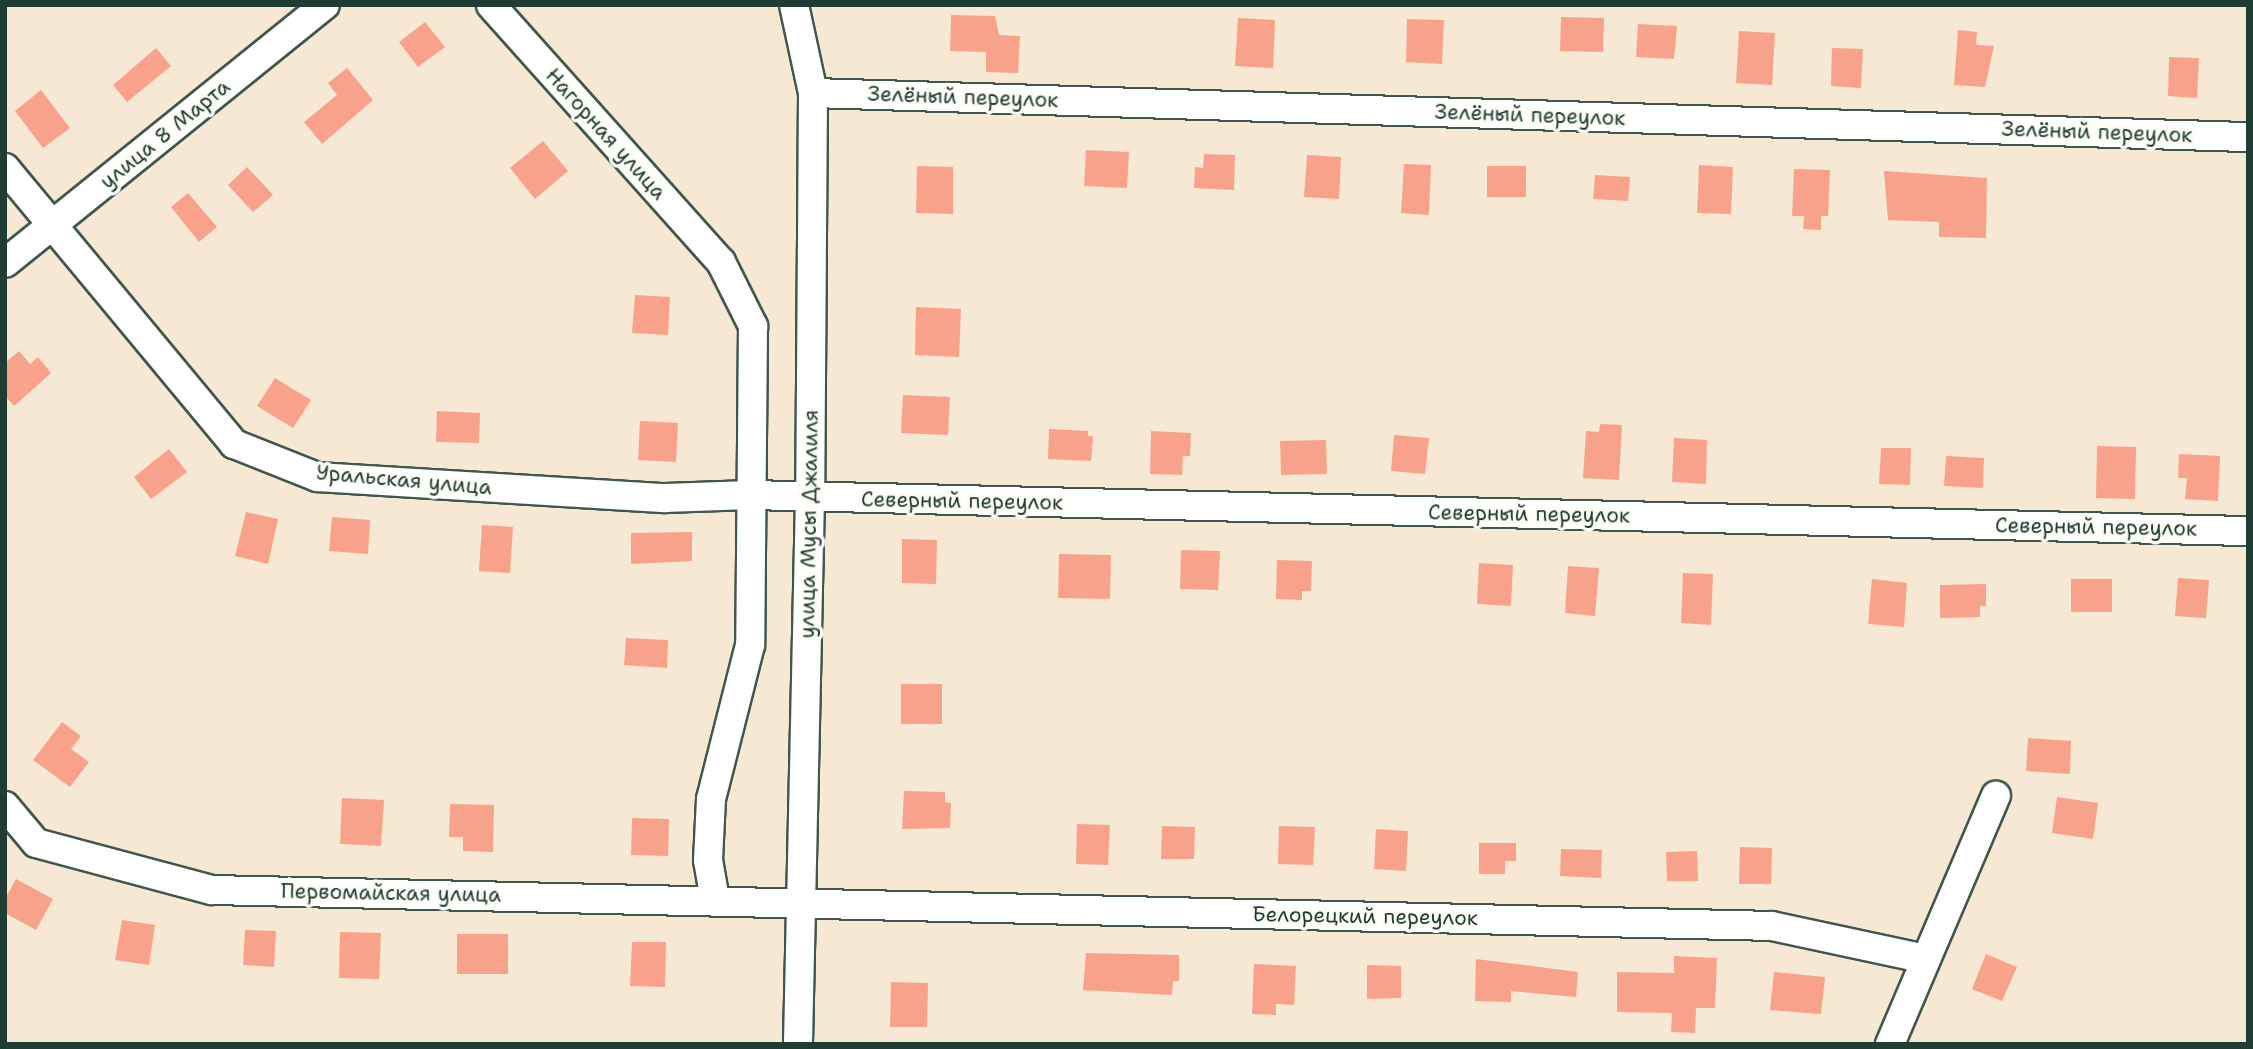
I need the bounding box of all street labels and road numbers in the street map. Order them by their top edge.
street label: Нагорная улица [540,63,672,205]
street label: улица 8 Марта [95,74,235,194]
street label: Зелёный переулок [867,81,1059,113]
street label: Зелёный переулок [1434,99,1626,131]
street label: Зелёный переулок [2001,116,2193,148]
street label: улица Мусы Джалиля [794,409,824,639]
street label: Уральская улица [315,460,493,500]
street label: Северный переулок [861,487,1063,515]
street label: Северный переулок [1428,500,1630,528]
street label: Северный переулок [1995,513,2197,541]
street label: Первомайская улица [281,878,501,908]
street label: Белорецкий переулок [1252,901,1478,931]

